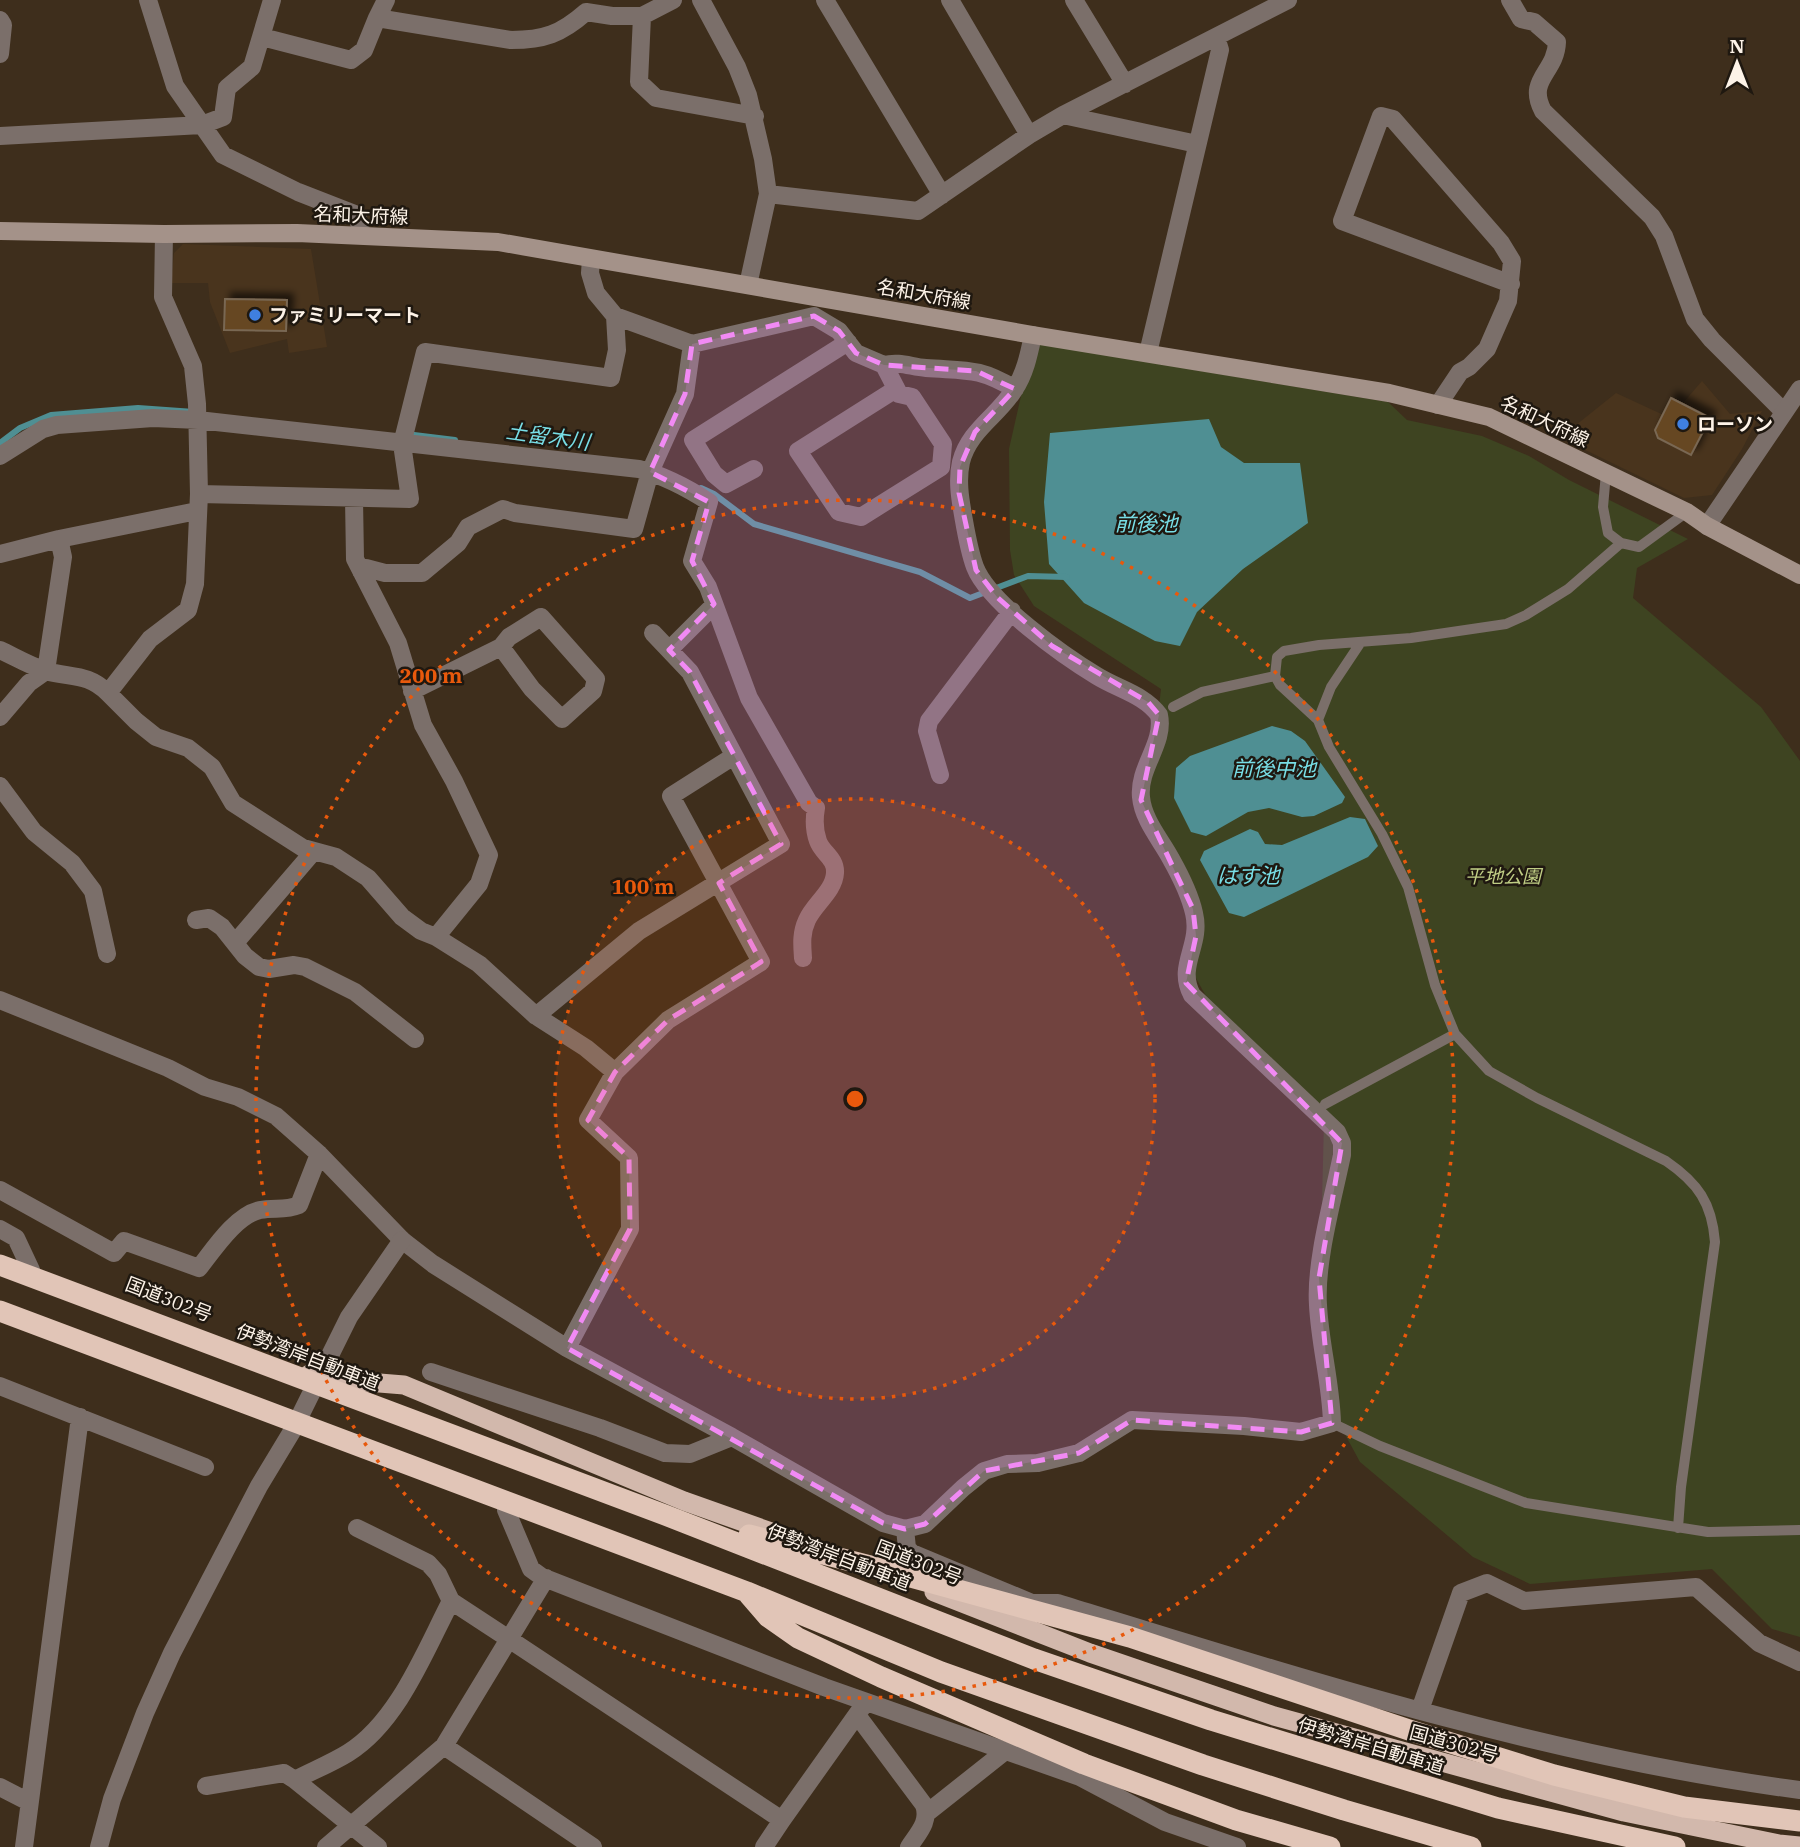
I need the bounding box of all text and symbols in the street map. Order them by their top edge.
north arrow [1702,28,1772,98]
text: N [1729,34,1745,58]
street label: 名和大府線 [313,201,409,229]
street label: 名和大府線 [875,274,973,314]
place label: ファミリーマート [269,303,421,327]
marker: ファミリーマート [247,307,263,323]
street label: 名和大府線 [1497,390,1593,452]
place label: ローソン [1697,412,1773,436]
water label: 土留木川 [504,416,594,456]
marker: ローソン [1675,416,1691,432]
water label: 前後池 [1115,509,1179,537]
text: 200 m [399,661,463,689]
water label: 前後中池 [1232,754,1318,782]
water label: はす池 [1217,861,1281,889]
park label: 平地公園 [1465,864,1544,888]
text: 100 m [611,872,675,900]
centre of rings [843,1087,867,1111]
street label: 国道302号 [122,1271,216,1327]
street label: 伊勢湾岸自動車道 [233,1319,383,1395]
street label: 伊勢湾岸自動車道 [764,1519,914,1595]
street label: 国道302号 [872,1534,966,1590]
street label: 伊勢湾岸自動車道 [1295,1712,1447,1780]
street label: 国道302号 [1407,1720,1501,1766]

